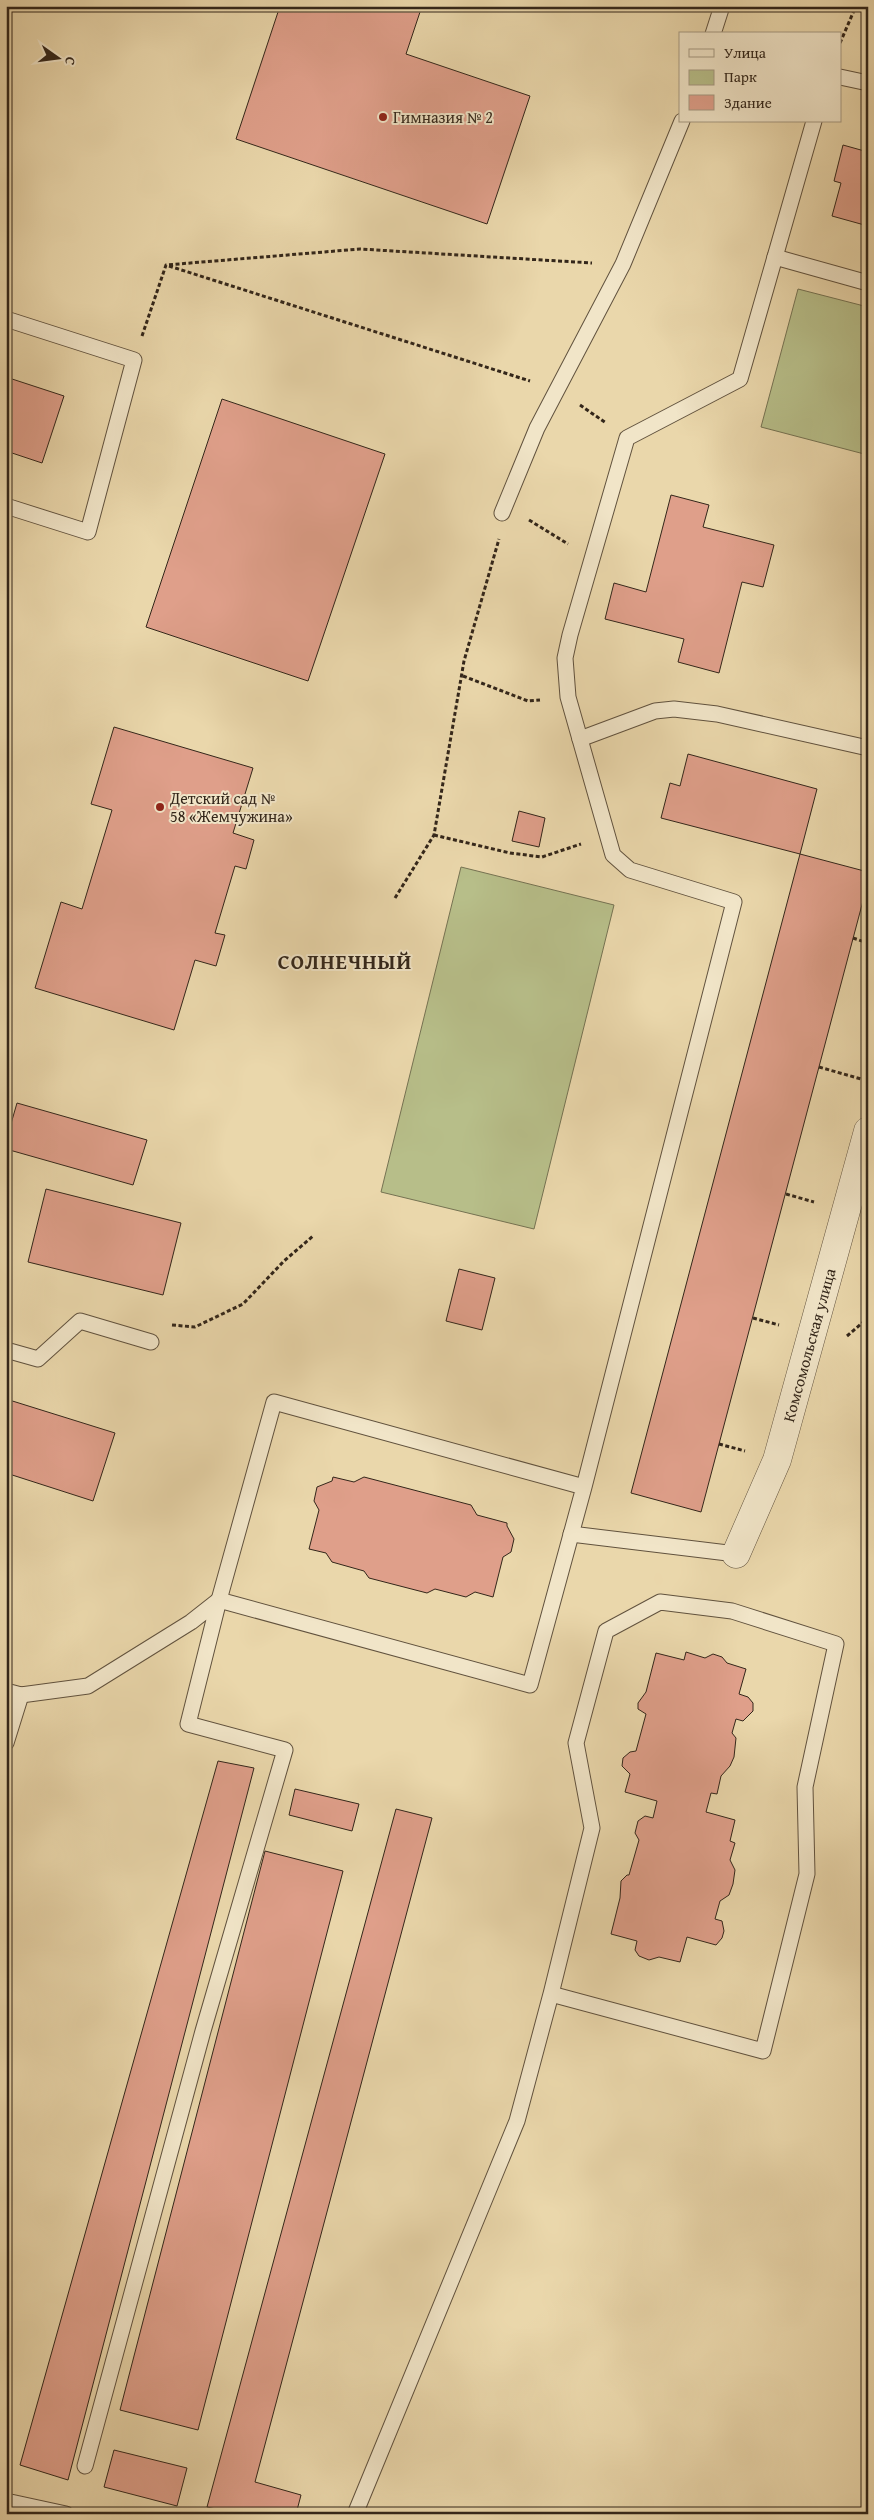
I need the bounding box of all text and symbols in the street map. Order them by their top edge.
north arrow [32,32,82,82]
legend [679,32,842,122]
text: Улица [724,42,767,63]
text: С [60,55,81,67]
text: Парк [724,66,757,87]
text: Здание [724,92,772,113]
place label: Гимназия № 2 [393,105,493,129]
marker: Гимназия № 2 [377,111,389,123]
place label: Детский сад № 58 «Жемчужина» [169,786,293,828]
marker: Детский сад № 58 «Жемчужина» [154,801,166,813]
district label: СОЛНЕЧНЫЙ [278,946,412,977]
street label: Комсомольская улица [776,1265,842,1425]

